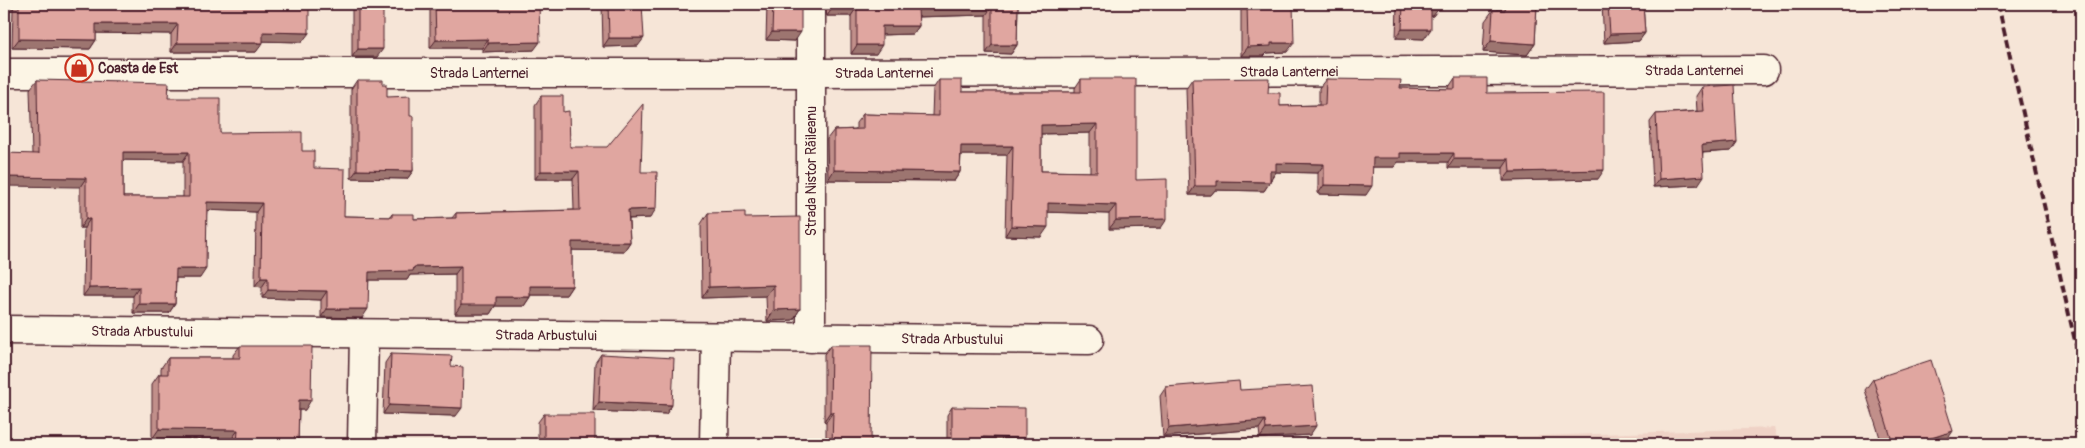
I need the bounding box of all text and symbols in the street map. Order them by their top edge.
shop icon: Coasta de Est [64,53,94,83]
place label: Coasta de Est [98,60,179,77]
street label: Strada Lanternei [1645,62,1744,79]
street label: Strada Lanternei [1240,63,1339,80]
street label: Strada Lanternei [835,64,934,81]
street label: Strada Lanternei [430,65,529,82]
street label: Strada Nistor Răileanu [803,106,820,236]
street label: Strada Arbustului [91,322,193,340]
street label: Strada Arbustului [495,326,597,344]
street label: Strada Arbustului [901,330,1003,348]

